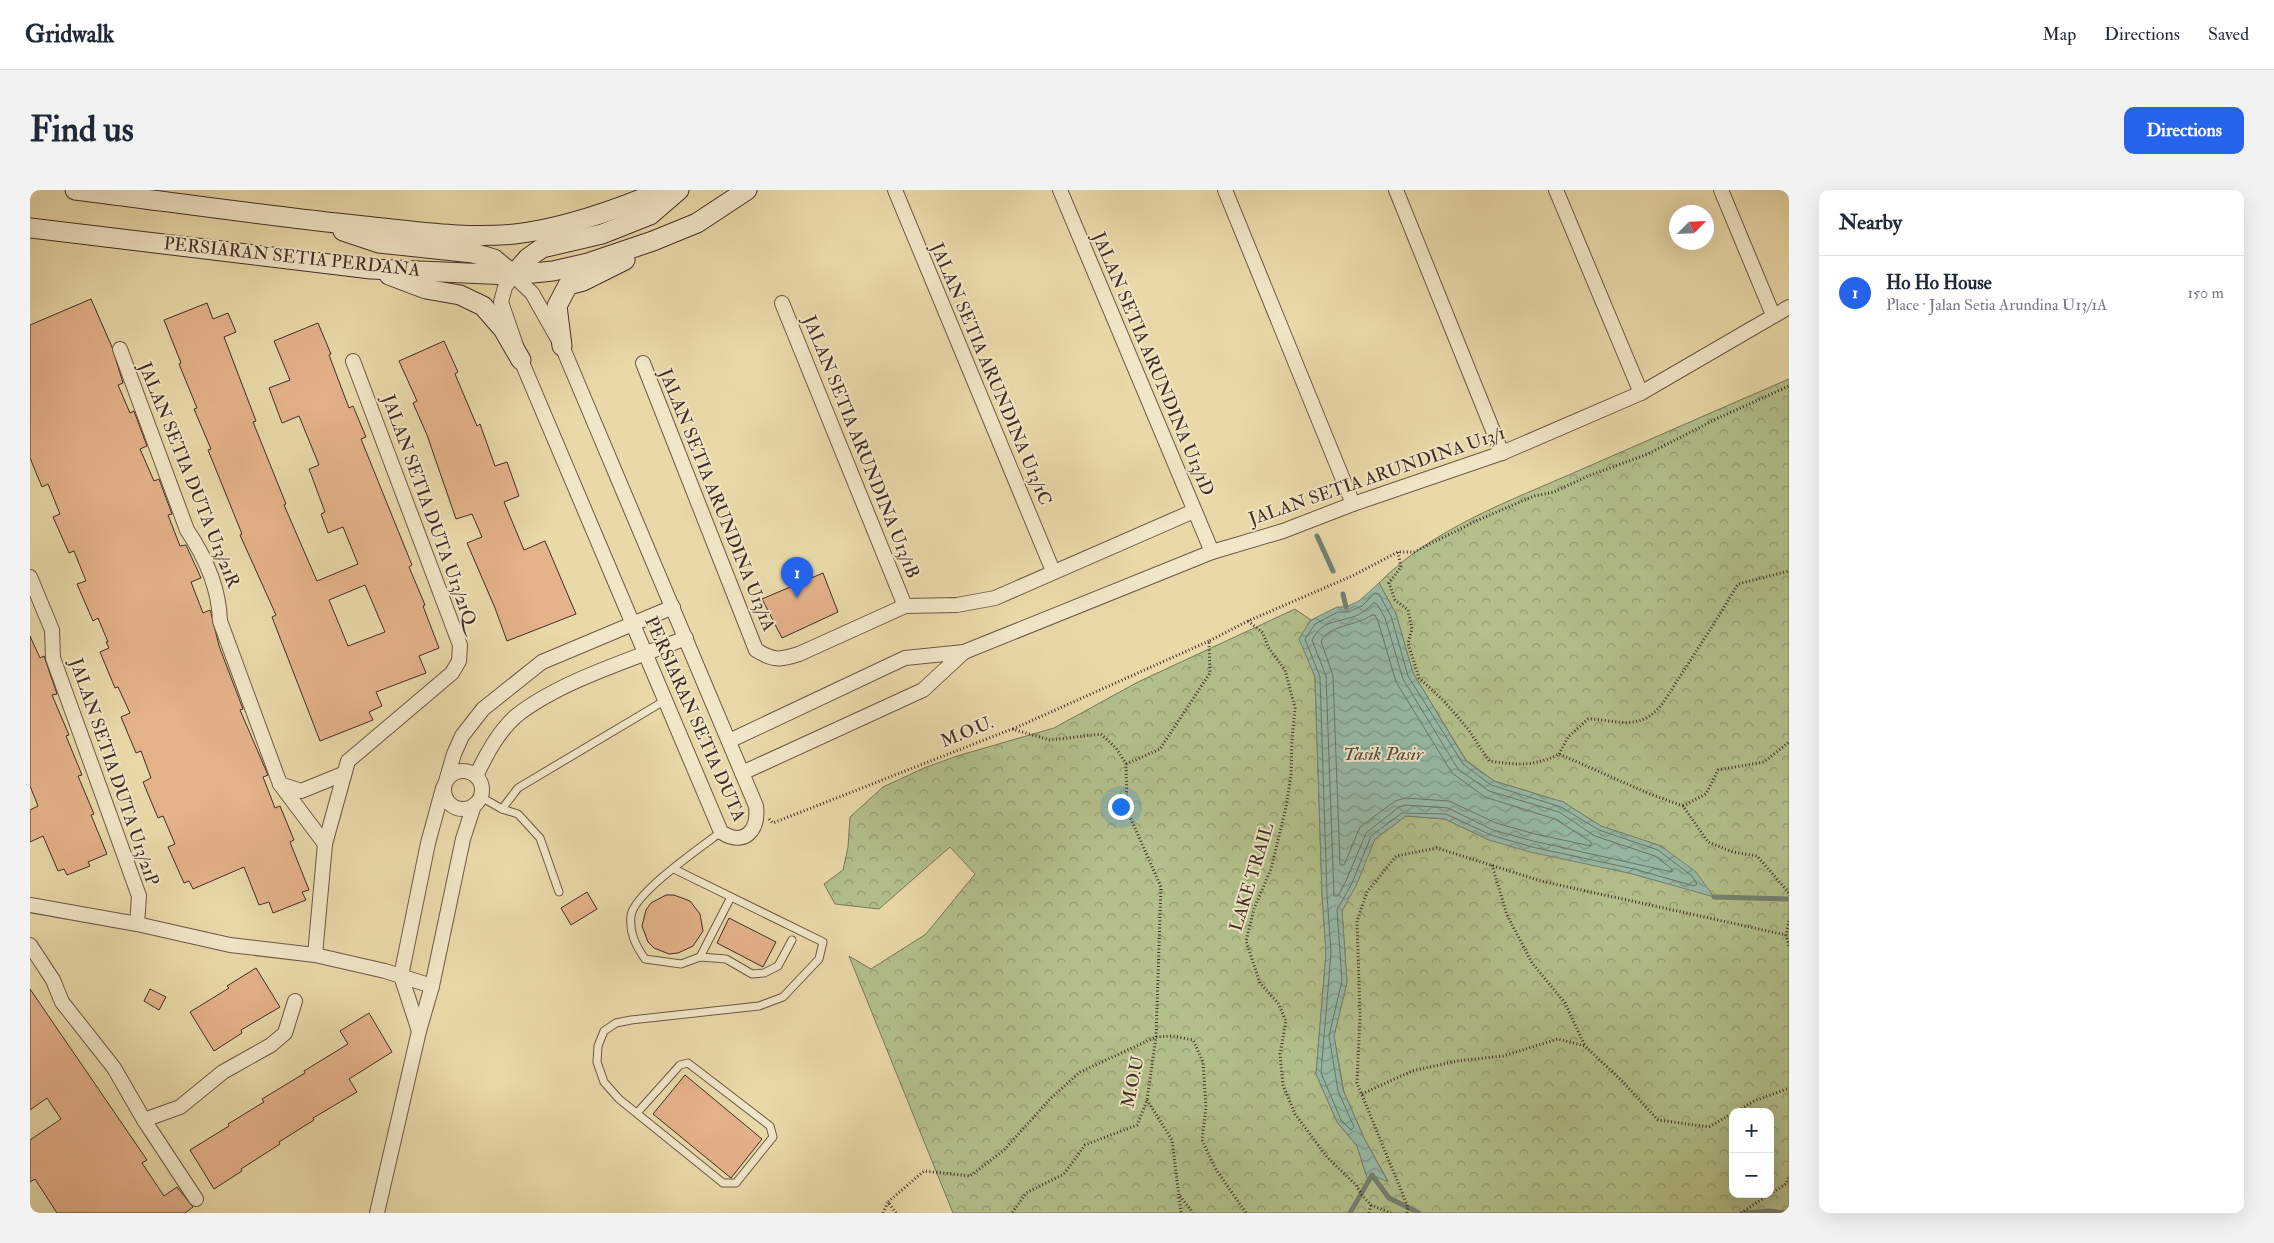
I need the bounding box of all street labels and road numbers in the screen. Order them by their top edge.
street label: JALAN SETIA ARUNDINA U13/1D [1086,228,1219,499]
street label: PERSIARAN SETIA PERDANA [163,232,422,282]
street label: JALAN SETIA ARUNDINA U13/1C [925,238,1057,509]
street label: JALAN SETIA ARUNDINA U13/1B [798,312,924,582]
street label: JALAN SETIA DUTA U13/21R [133,358,245,592]
street label: JALAN SETIA ARUNDINA U13/1A [653,364,781,635]
street label: JALAN SETIA DUTA U13/21Q [376,391,486,640]
street label: JALAN SETIA ARUNDINA U13/1 [1245,421,1508,531]
street label: PERSIARAN SETIA DUTA [639,613,751,826]
street label: JALAN SETIA DUTA U13/21P [64,654,164,889]
street label: M.O.U. [937,711,997,753]
street label: LAKE TRAIL [1225,820,1279,934]
street label: M.O.U [1116,1054,1150,1110]

